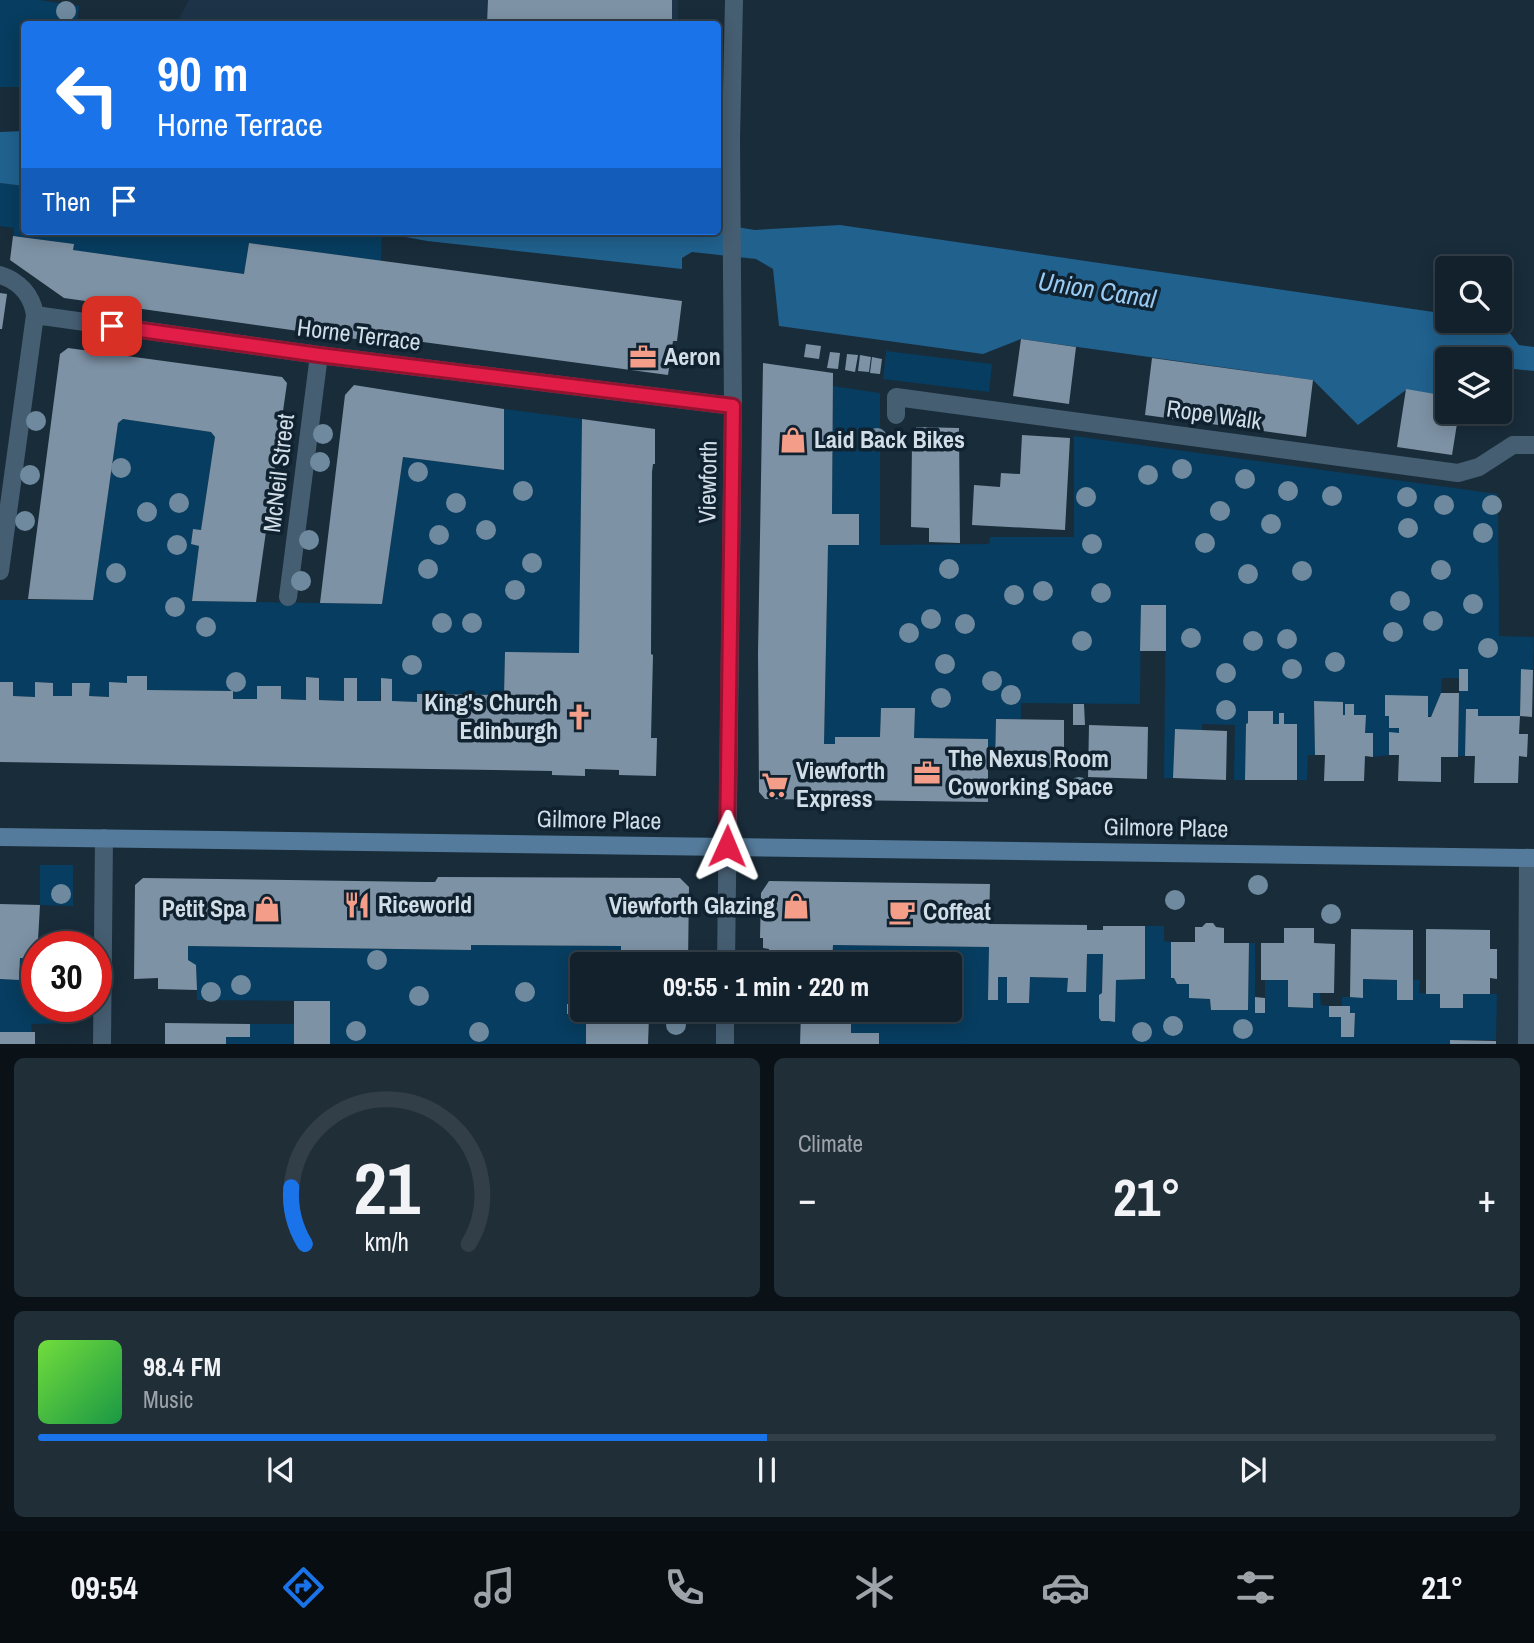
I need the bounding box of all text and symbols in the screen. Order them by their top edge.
text: 90 m [157,40,249,106]
icon: left [42,49,133,140]
text: Horne Terrace [157,103,323,146]
icon: arrive [105,182,143,220]
text: Then [42,184,91,219]
map controls [1435,256,1512,424]
button: search [1435,256,1512,333]
water label: Union Canal [1036,263,1160,316]
pin [82,296,142,356]
icon: arrive [93,307,131,345]
street label: Horne Terrace [295,311,423,357]
place label: Aeron [664,340,721,372]
office icon: Aeron [628,342,658,372]
button: layers [1435,347,1512,424]
street label: Rope Walk [1165,392,1264,437]
street label: McNeil Street [255,411,301,534]
place label: Laid Back Bikes [814,423,965,455]
shop icon: Laid Back Bikes [778,425,808,455]
street label: Viewforth [690,440,724,524]
place label: King's Church Edinburgh [424,686,558,746]
church icon: King's Church Edinburgh [564,702,594,732]
place label: The Nexus Room Coworking Space [948,742,1113,802]
place label: Viewforth Express [796,754,885,814]
office icon: The Nexus Room Coworking Space [912,758,942,788]
supermarket icon: Viewforth Express [760,770,790,800]
street label: Gilmore Place [536,802,662,836]
position arrow [690,809,764,883]
street label: Gilmore Place [1103,810,1229,844]
place label: Riceworld [378,888,472,920]
place label: Viewforth Glazing [609,889,775,921]
restaurant icon: Riceworld [342,890,372,920]
shop icon: Viewforth Glazing [781,891,811,921]
place label: Petit Spa [162,892,246,924]
shop icon: Petit Spa [252,894,282,924]
place label: Coffeat [923,895,991,927]
cafe icon: Coffeat [887,897,917,927]
speed limit sign: 30 [21,931,112,1022]
text: 09:55 · 1 min · 220 m [663,969,869,1004]
text: Climate [798,1128,863,1159]
text: 21 [354,1139,421,1237]
text: 21° [1113,1162,1181,1232]
text: − [798,1173,816,1224]
text: + [1478,1173,1496,1224]
text: km/h [365,1224,409,1258]
text: 98.4 FM [143,1349,221,1384]
text: Music [143,1384,193,1415]
icon: previous [262,1451,300,1489]
icon: pause [748,1451,786,1489]
icon: next [1234,1451,1272,1489]
icon: directions [279,1563,328,1612]
icon: music [470,1563,519,1612]
icon: phone [660,1563,709,1612]
icon: climate [850,1563,899,1612]
icon: car [1041,1563,1090,1612]
icon: filters [1231,1563,1280,1612]
text: 09:54 [71,1566,138,1609]
text: 21° [1421,1566,1463,1609]

